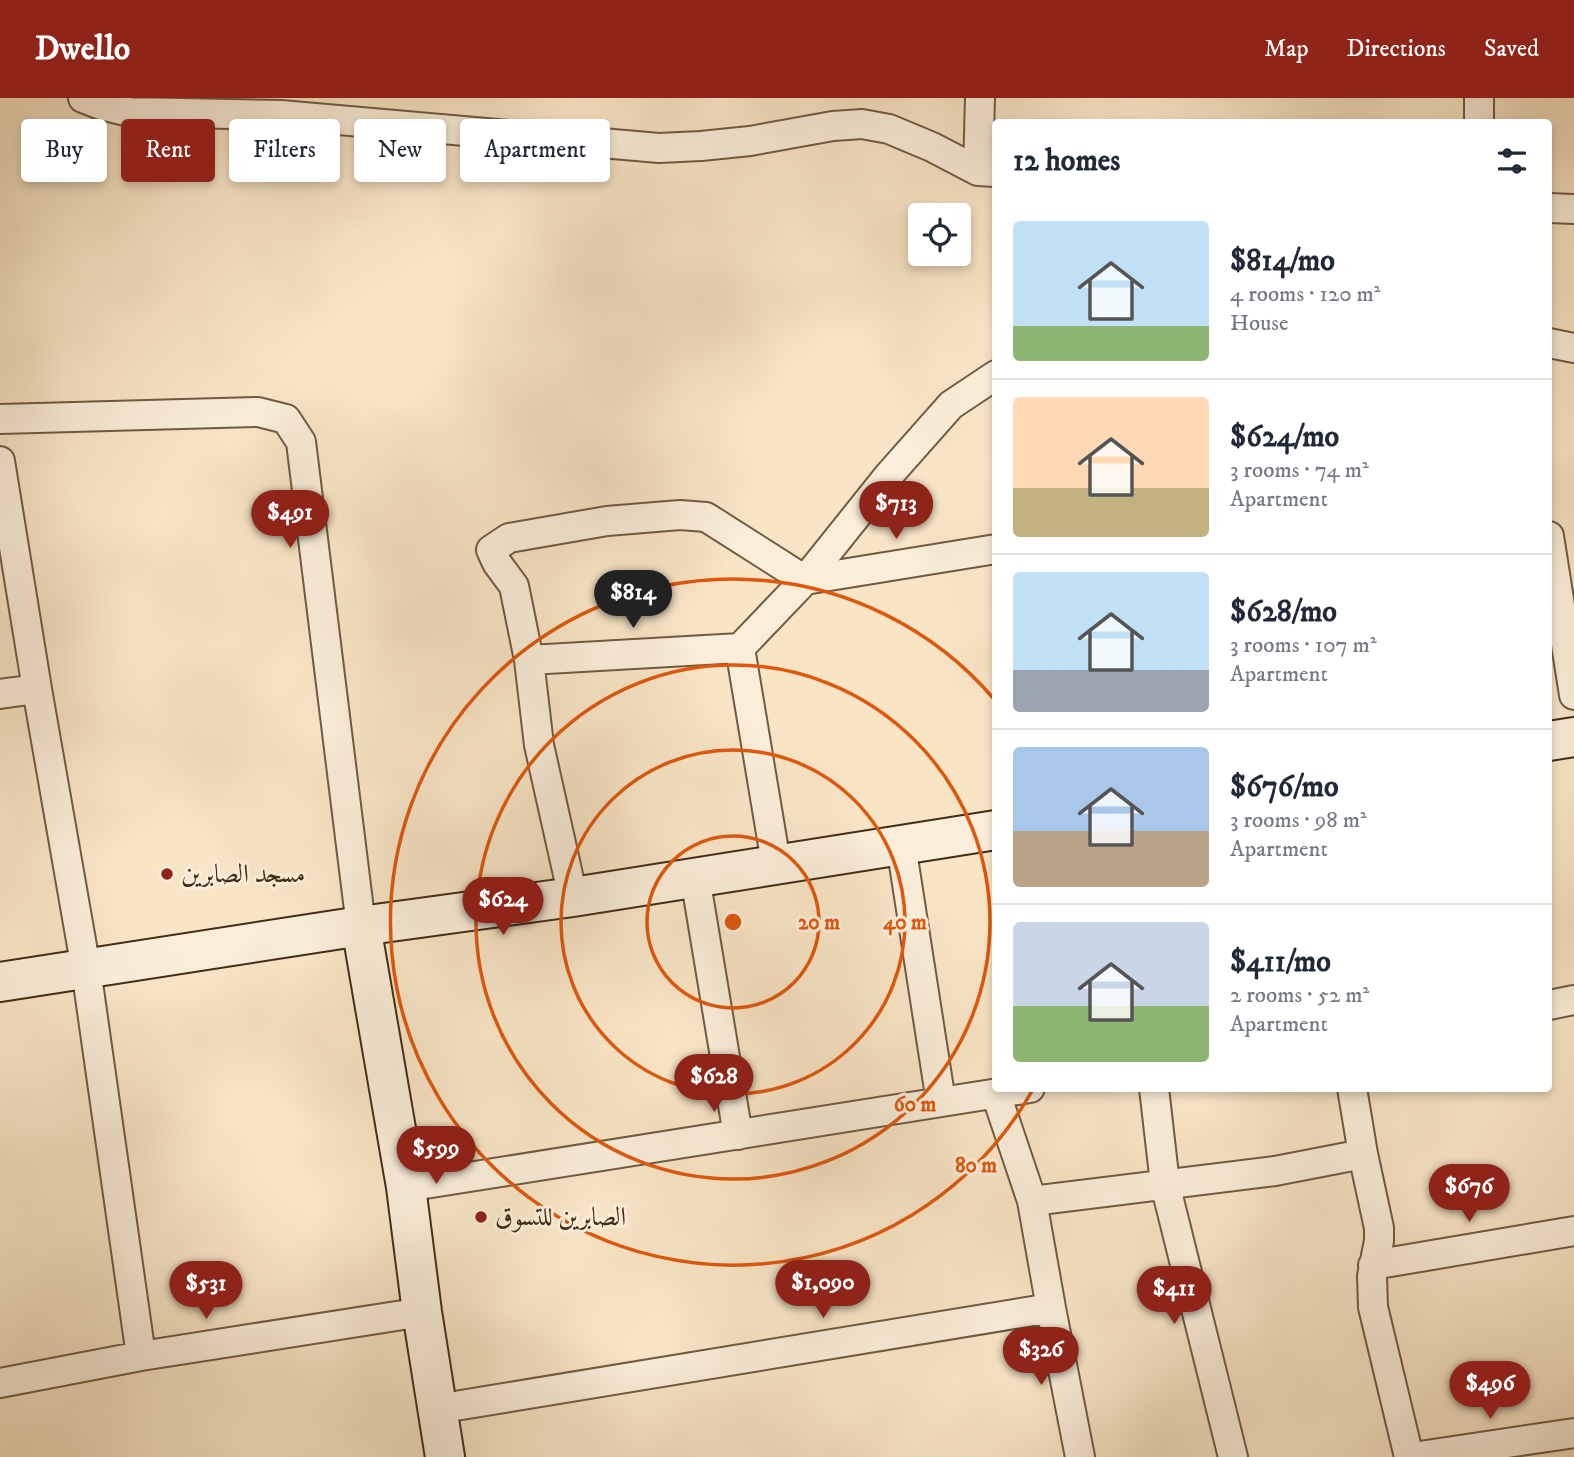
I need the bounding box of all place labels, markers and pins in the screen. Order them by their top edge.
pin: $713 [855,482,937,541]
pin: $491 [249,490,331,550]
pin: $814 [592,570,674,630]
place label: مسجد الصابرين [181,858,305,891]
marker: مسجد الصابرين [159,866,175,882]
pin: $624 [462,878,544,937]
centre of rings [721,910,745,934]
pin: $628 [673,1054,755,1114]
pin: $599 [395,1126,477,1186]
pin: $676 [1428,1164,1510,1224]
place label: الصابرين للتسوق [495,1201,626,1234]
marker: الصابرين للتسوق [473,1209,489,1225]
pin: $1,090 [766,1260,880,1320]
pin: $531 [165,1262,247,1321]
pin: $411 [1133,1266,1215,1326]
pin: $326 [1000,1328,1082,1387]
pin: $496 [1449,1362,1531,1421]

